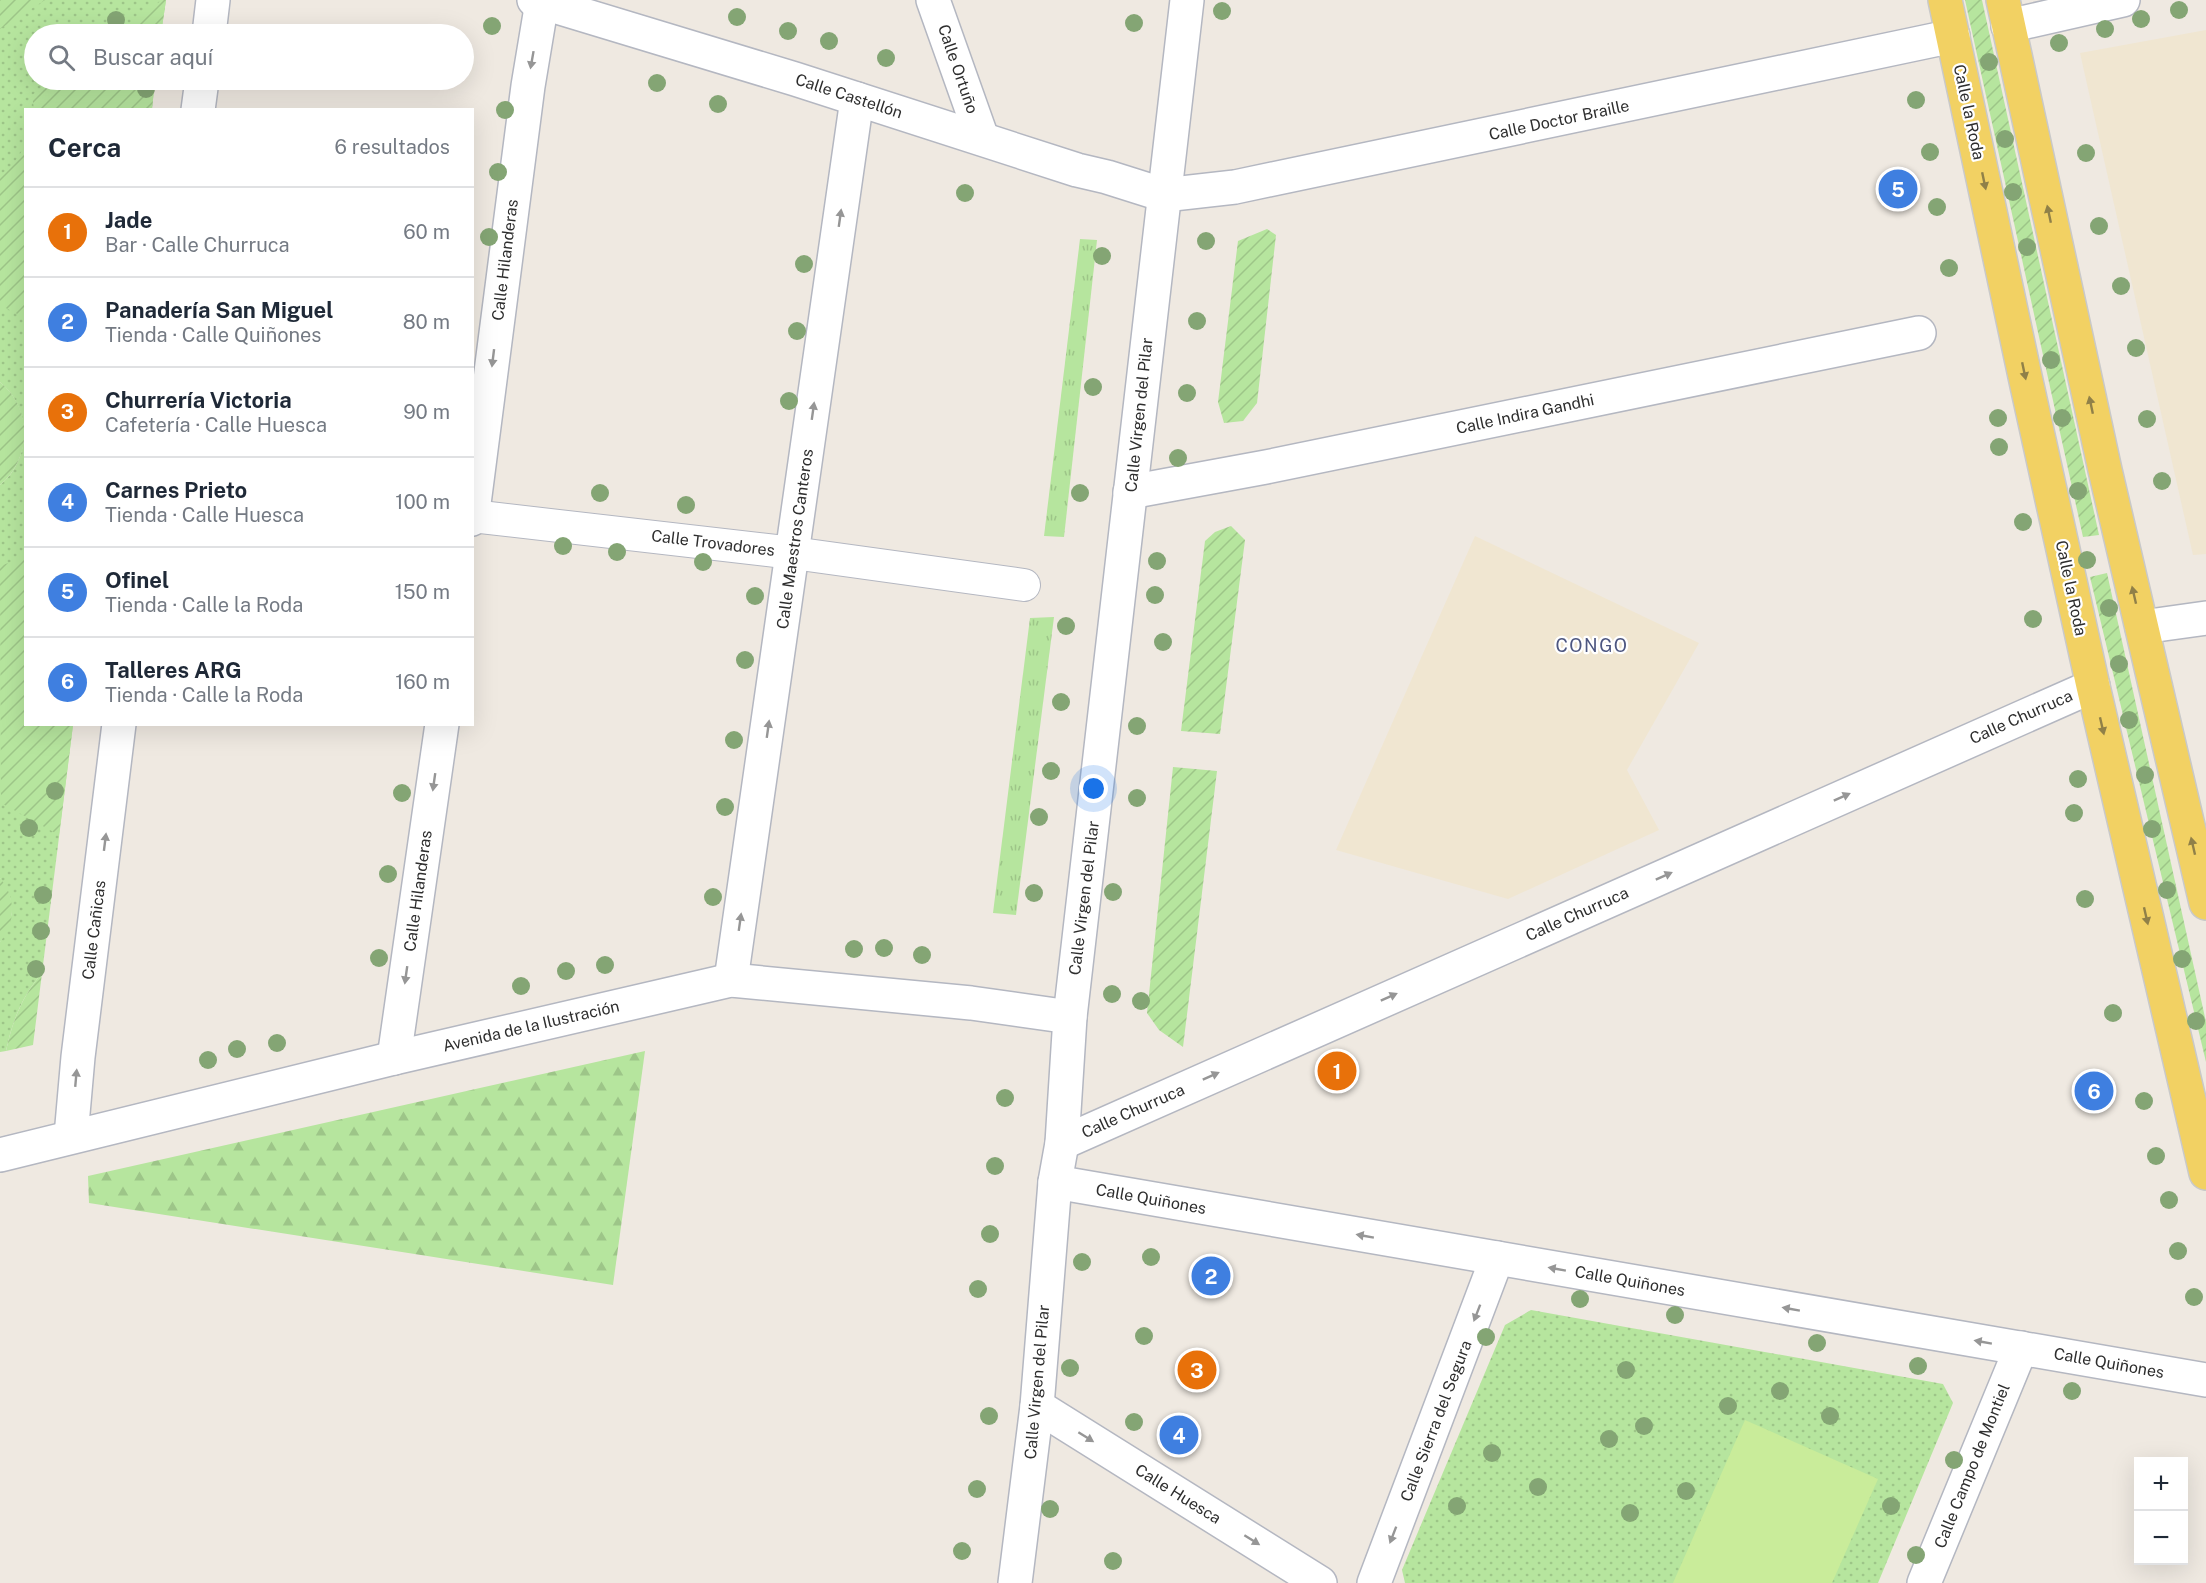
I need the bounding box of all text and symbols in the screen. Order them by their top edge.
street label: Calle Ortuño [934,22,982,116]
search box [24,24,474,90]
icon: search [45,41,78,74]
text: Buscar aquí [93,44,213,70]
one-way arrow [527,51,536,70]
street label: Calle la Roda [1950,63,1988,161]
street label: Calle Castellón [793,70,905,122]
street label: Calle Doctor Braille [1487,96,1631,144]
text: Cerca [48,132,121,163]
text: 6 resultados [335,135,450,159]
pin: 5 [1878,166,1918,212]
one-way arrow [1979,171,1989,190]
street label: Calle Hilanderas [488,198,522,322]
one-way arrow [2044,205,2053,224]
text: Jade [105,207,152,233]
one-way arrow [835,209,845,228]
text: 1 [63,220,72,244]
text: 60 m [403,220,450,244]
text: Bar · Calle Churruca [105,233,290,257]
text: Panadería San Miguel [105,297,333,323]
text: 2 [61,310,74,334]
text: 80 m [403,310,450,334]
text: Tienda · Calle Quiñones [105,323,321,347]
street label: Calle Virgen del Pilar [1121,337,1157,493]
one-way arrow [488,348,498,367]
one-way arrow [2020,362,2029,381]
text: Churrería Victoria [105,387,292,413]
street label: Calle Indira Gandhi [1454,390,1596,438]
one-way arrow [2086,395,2095,414]
text: 3 [61,400,74,424]
text: 90 m [403,400,450,424]
one-way arrow [809,402,818,421]
text: Cafetería · Calle Huesca [105,413,327,437]
street label: Calle Maestros Canteros [773,448,817,630]
text: Carnes Prieto [105,477,247,503]
text: 4 [61,490,74,514]
text: 100 m [395,490,450,514]
text: Tienda · Calle Huesca [105,503,304,527]
street label: Calle Trovadores [650,526,776,560]
street label: Calle la Roda [2052,539,2090,637]
text: Ofinel [105,567,169,593]
text: 5 [61,580,74,604]
text: 150 m [395,580,450,604]
one-way arrow [2129,586,2139,604]
text: Tienda · Calle la Roda [105,593,303,617]
district label: CONGO [1555,635,1629,656]
text: Talleres ARG [105,657,242,683]
text: 6 [61,670,74,694]
text: 160 m [395,670,450,694]
text: Tienda · Calle la Roda [105,683,303,707]
street label: Calle Churruca [1967,686,2075,748]
one-way arrow [2098,717,2108,735]
one-way arrow [763,720,772,739]
one-way arrow [430,773,439,792]
your location [1079,774,1108,803]
one-way arrow [1833,792,1850,801]
street label: Calle Virgen del Pilar [1065,820,1103,976]
street label: Calle Hilanderas [400,829,436,953]
one-way arrow [100,833,109,852]
one-way arrow [2187,837,2197,855]
one-way arrow [1655,871,1672,880]
street label: Calle Cañicas [78,879,110,981]
street label: Calle Churruca [1523,883,1631,945]
one-way arrow [2142,906,2152,925]
one-way arrow [735,913,744,932]
one-way arrow [401,966,410,985]
one-way arrow [1381,992,1399,1002]
street label: Avenida de la Ilustración [441,996,621,1056]
pin: 1 [1318,1048,1356,1094]
one-way arrow [71,1068,81,1087]
pin: 6 [2074,1068,2114,1114]
one-way arrow [1202,1071,1219,1080]
street label: Calle Churruca [1079,1080,1187,1142]
street label: Calle Quiñones [1094,1180,1208,1218]
one-way arrow [1355,1231,1374,1240]
pin: 2 [1192,1254,1230,1298]
street label: Calle Quiñones [1573,1262,1687,1300]
one-way arrow [1547,1264,1566,1273]
street label: Calle Virgen del Pilar [1021,1304,1053,1460]
one-way arrow [1471,1304,1481,1322]
one-way arrow [1781,1304,1800,1313]
one-way arrow [1973,1337,1992,1346]
street label: Calle Sierra del Segura [1396,1338,1476,1504]
street label: Calle Quiñones [2052,1344,2166,1382]
pin: 3 [1178,1348,1216,1392]
street label: Calle Campo de Montiel [1930,1381,2014,1551]
pin: 4 [1160,1412,1198,1458]
one-way arrow [1078,1431,1094,1442]
map controls [2134,1457,2188,1565]
button: + [2134,1457,2188,1511]
street label: Calle Huesca [1132,1460,1224,1528]
button: − [2134,1511,2188,1565]
one-way arrow [1388,1526,1397,1544]
one-way arrow [1243,1535,1260,1546]

